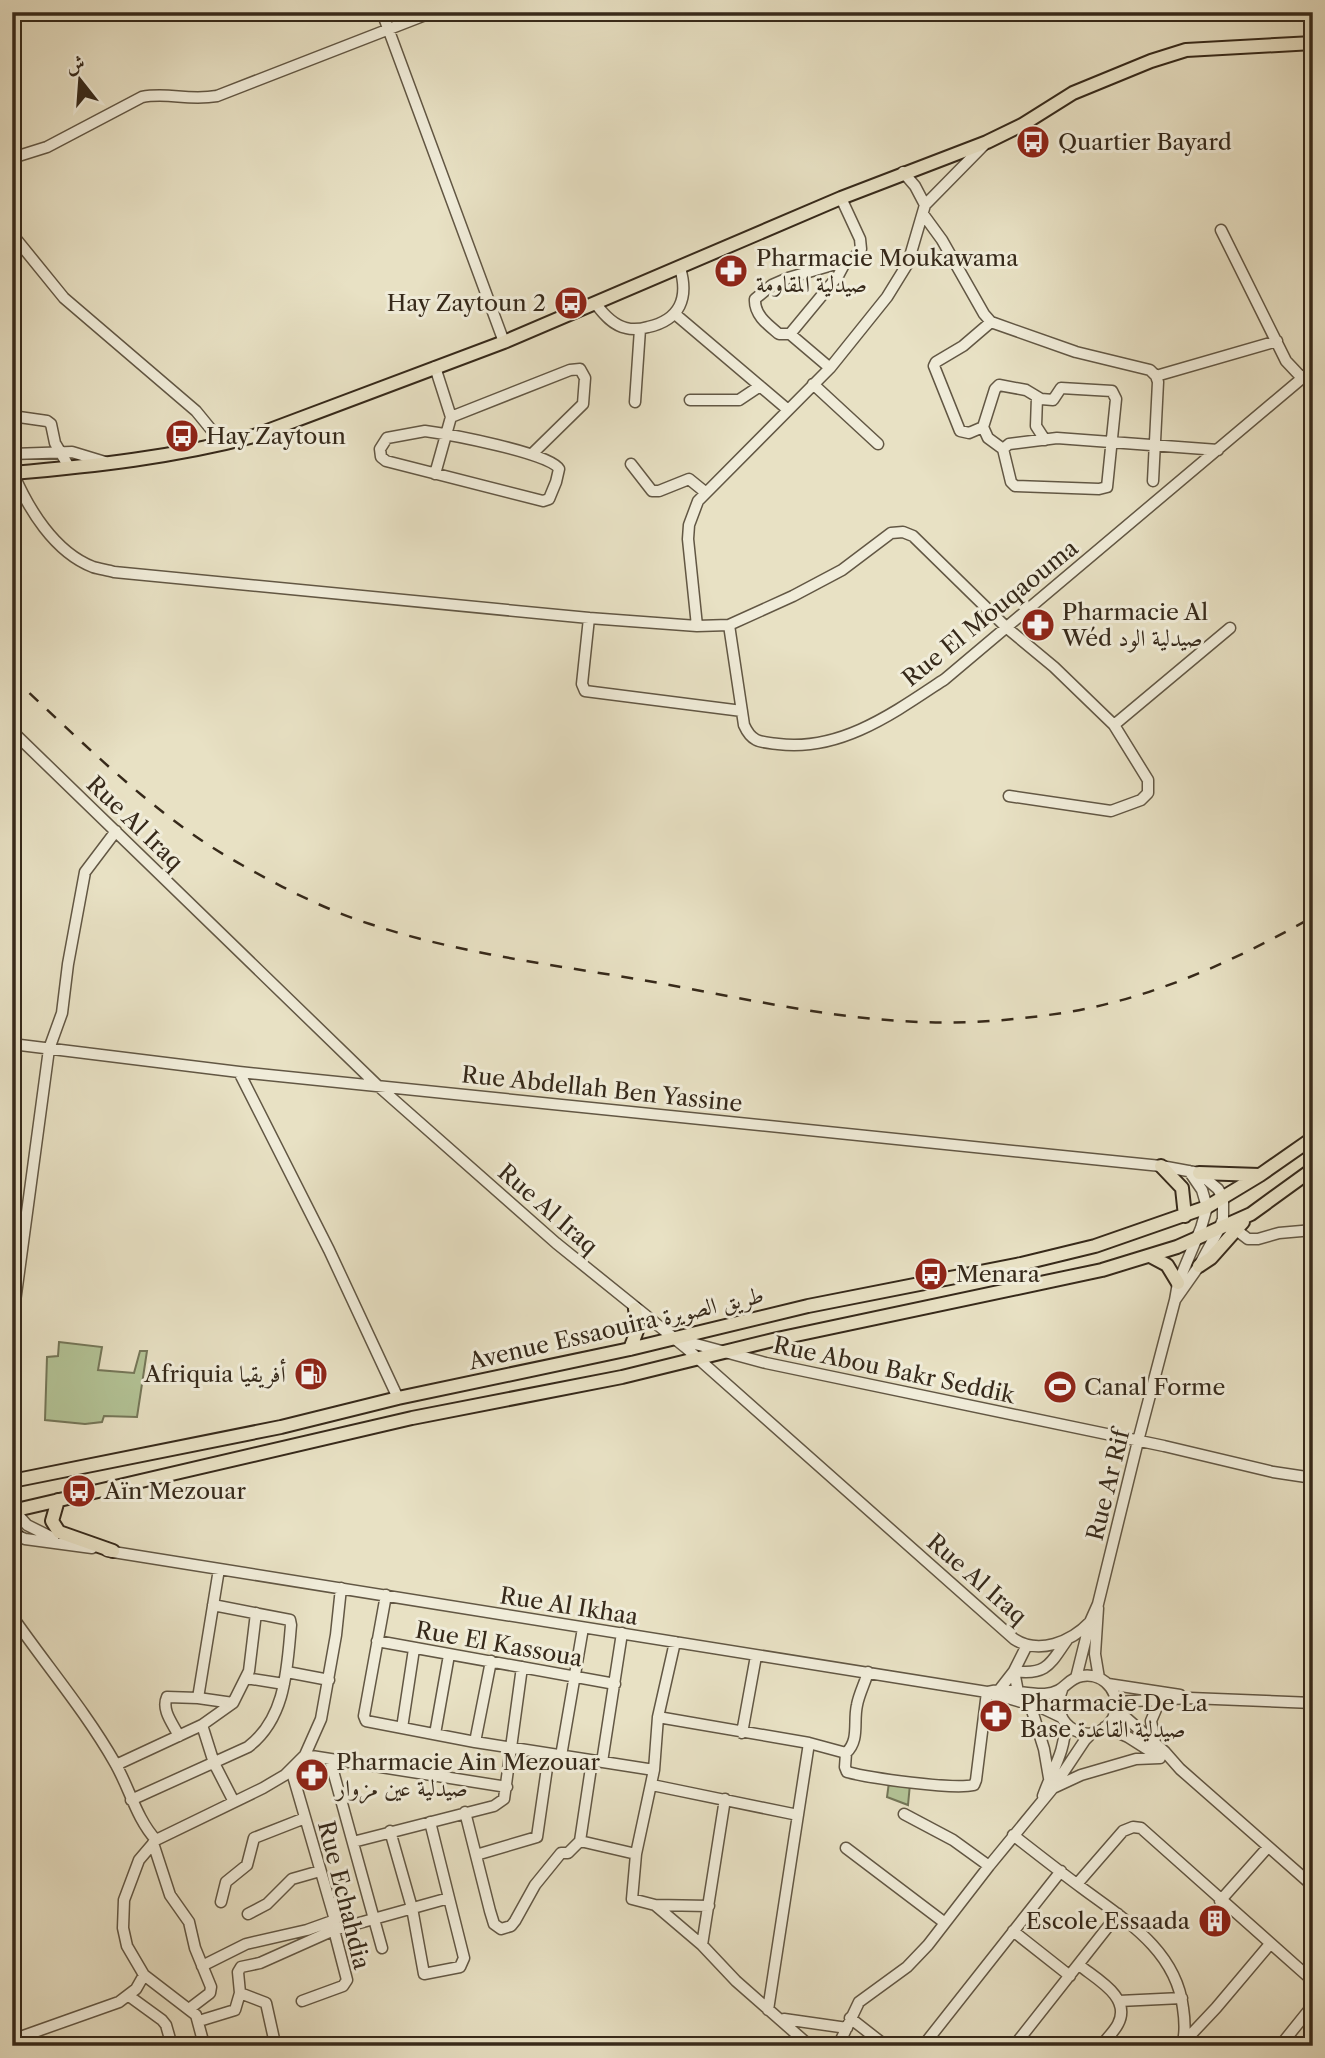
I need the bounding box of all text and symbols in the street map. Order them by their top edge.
north arrow [46,46,116,116]
text: ش [63,50,88,78]
bus stop icon: Quartier Bayard [1014,123,1052,161]
place label: Quartier Bayard [1058,128,1232,156]
place label: Pharmacie Moukawama صيدلية المقاومة [756,244,1019,298]
pharmacy icon: Pharmacie Moukawama صيدلية المقاومة [712,252,750,290]
bus stop icon: Hay Zaytoun 2 [552,284,590,322]
place label: Hay Zaytoun 2 [387,289,546,317]
bus stop icon: Hay Zaytoun [163,417,201,455]
place label: Hay Zaytoun [206,422,346,450]
street label: Rue El Mouqaouma [897,533,1084,692]
place label: Pharmacie Al Wéd صيدلية الود [1061,598,1208,653]
pharmacy icon: Pharmacie Al Wéd صيدلية الود [1019,606,1057,644]
street label: Rue Al Iraq [81,770,189,876]
street label: Rue Abdellah Ben Yassine [460,1060,744,1118]
street label: Rue Al Iraq [492,1158,604,1260]
bus stop icon: Menara [912,1255,950,1293]
place label: Menara [956,1260,1041,1288]
street label: Avenue Essaouira طريق الصويرة [465,1280,766,1377]
street label: Rue Abou Bakr Seddik [771,1331,1019,1410]
fuel station icon: Afriquia أفريقيا [292,1355,330,1393]
place label: Afriquia أفريقيا [143,1358,287,1389]
sports icon: Canal Forme [1041,1368,1079,1406]
place label: Canal Forme [1084,1373,1225,1401]
street label: Rue Ar Rif [1081,1424,1136,1543]
bus stop icon: Aïn Mezouar [60,1472,98,1510]
place label: Aïn Mezouar [103,1477,246,1505]
street label: Rue Al Iraq [921,1528,1033,1630]
street label: Rue Al Ikhaa [498,1581,641,1631]
street label: Rue El Kassoua [413,1616,586,1673]
place label: Pharmacie De La Base صيدلية القاعدة [1020,1689,1209,1743]
pharmacy icon: Pharmacie De La Base صيدلية القاعدة [977,1697,1015,1735]
place label: Pharmacie Ain Mezouar صيدلية عين مزوار [334,1748,601,1804]
pharmacy icon: Pharmacie Ain Mezouar صيدلية عين مزوار [293,1756,331,1794]
street label: Rue Echahdia [312,1818,376,1973]
building icon: Escole Essaada [1196,1902,1234,1940]
place label: Escole Essaada [1026,1907,1191,1935]

